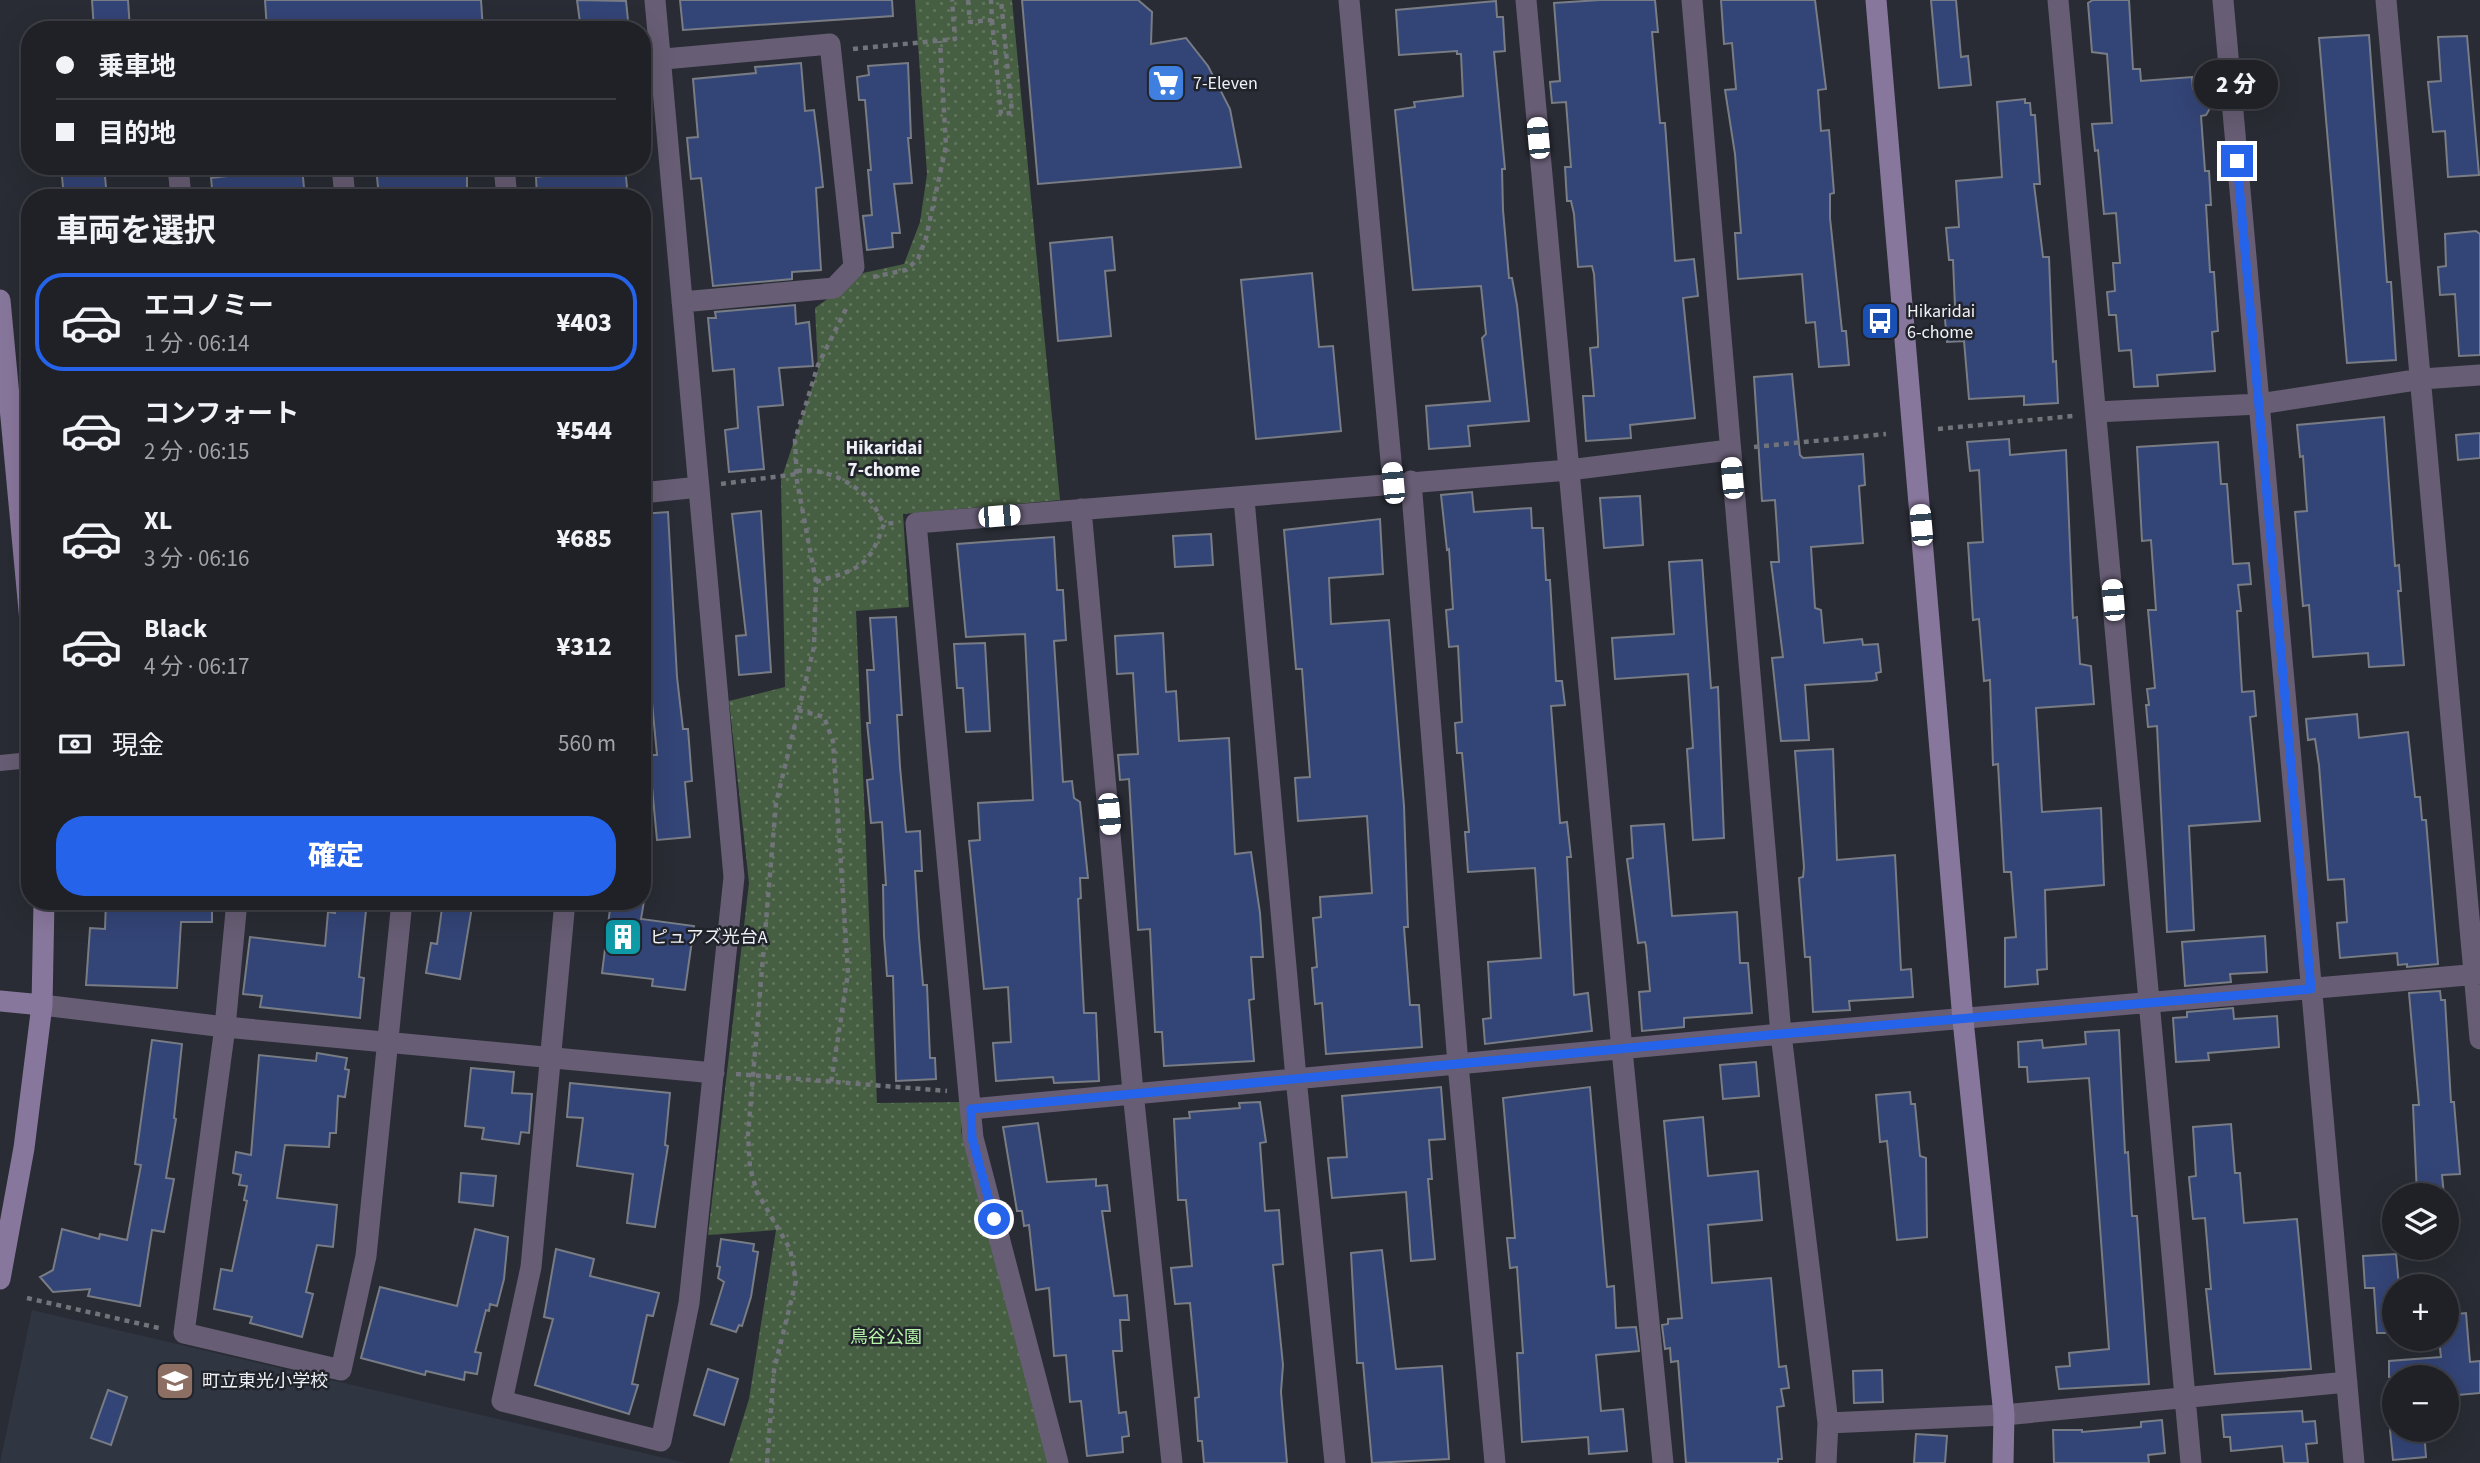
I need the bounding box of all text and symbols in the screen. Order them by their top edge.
text: 乗車地 [98,48,176,85]
callout: 2 分 [2195,60,2279,108]
supermarket icon: 7-Eleven [1145,62,1187,104]
text: 2 分 [2216,68,2256,101]
place label: 7-Eleven [1193,71,1258,96]
text: 目的地 [98,115,176,152]
car [1526,116,1551,160]
route end [2221,145,2253,177]
text: 車両を選択 [56,208,216,254]
text: エコノミー [144,287,274,324]
icon: car [60,291,123,354]
place label: Hikaridai 6-chome [1907,299,1975,345]
bus stop icon: Hikaridai 6-chome [1859,300,1901,342]
text: ¥403 [556,304,612,341]
text: 1 分 · 06:14 [144,327,249,360]
text: コンフォート [144,395,299,432]
icon: car [60,399,123,462]
text: ¥544 [556,412,612,449]
text: 2 分 · 06:15 [144,435,249,468]
district label: Hikaridai 7-chome [845,435,923,484]
car [1720,456,1745,500]
car [1381,461,1406,505]
text: XL [144,502,172,539]
car [1909,503,1934,547]
car [978,504,1021,528]
icon: car [60,507,123,570]
text: ¥685 [556,520,612,557]
text: 3 分 · 06:16 [144,542,249,575]
car [2101,578,2126,622]
text: Black [144,610,207,647]
icon: car [60,615,123,678]
text: ¥312 [556,628,612,665]
text: 4 分 · 06:17 [144,650,249,683]
icon: cash [56,725,94,763]
text: 現金 [112,727,164,764]
text: 560 m [558,727,616,760]
car [1097,792,1122,836]
button: 確定 [56,816,616,896]
building icon: ピュアズ光台A [602,916,644,958]
place label: ピュアズ光台A [650,925,768,950]
map controls [2382,1183,2459,1442]
button: layers [2382,1183,2459,1260]
route start [978,1203,1010,1235]
button: + [2382,1274,2459,1351]
park label: 鳥谷公園 [850,1325,922,1350]
school or university icon: 町立東光小学校 [154,1360,196,1402]
button: − [2382,1365,2459,1442]
place label: 町立東光小学校 [202,1369,328,1394]

